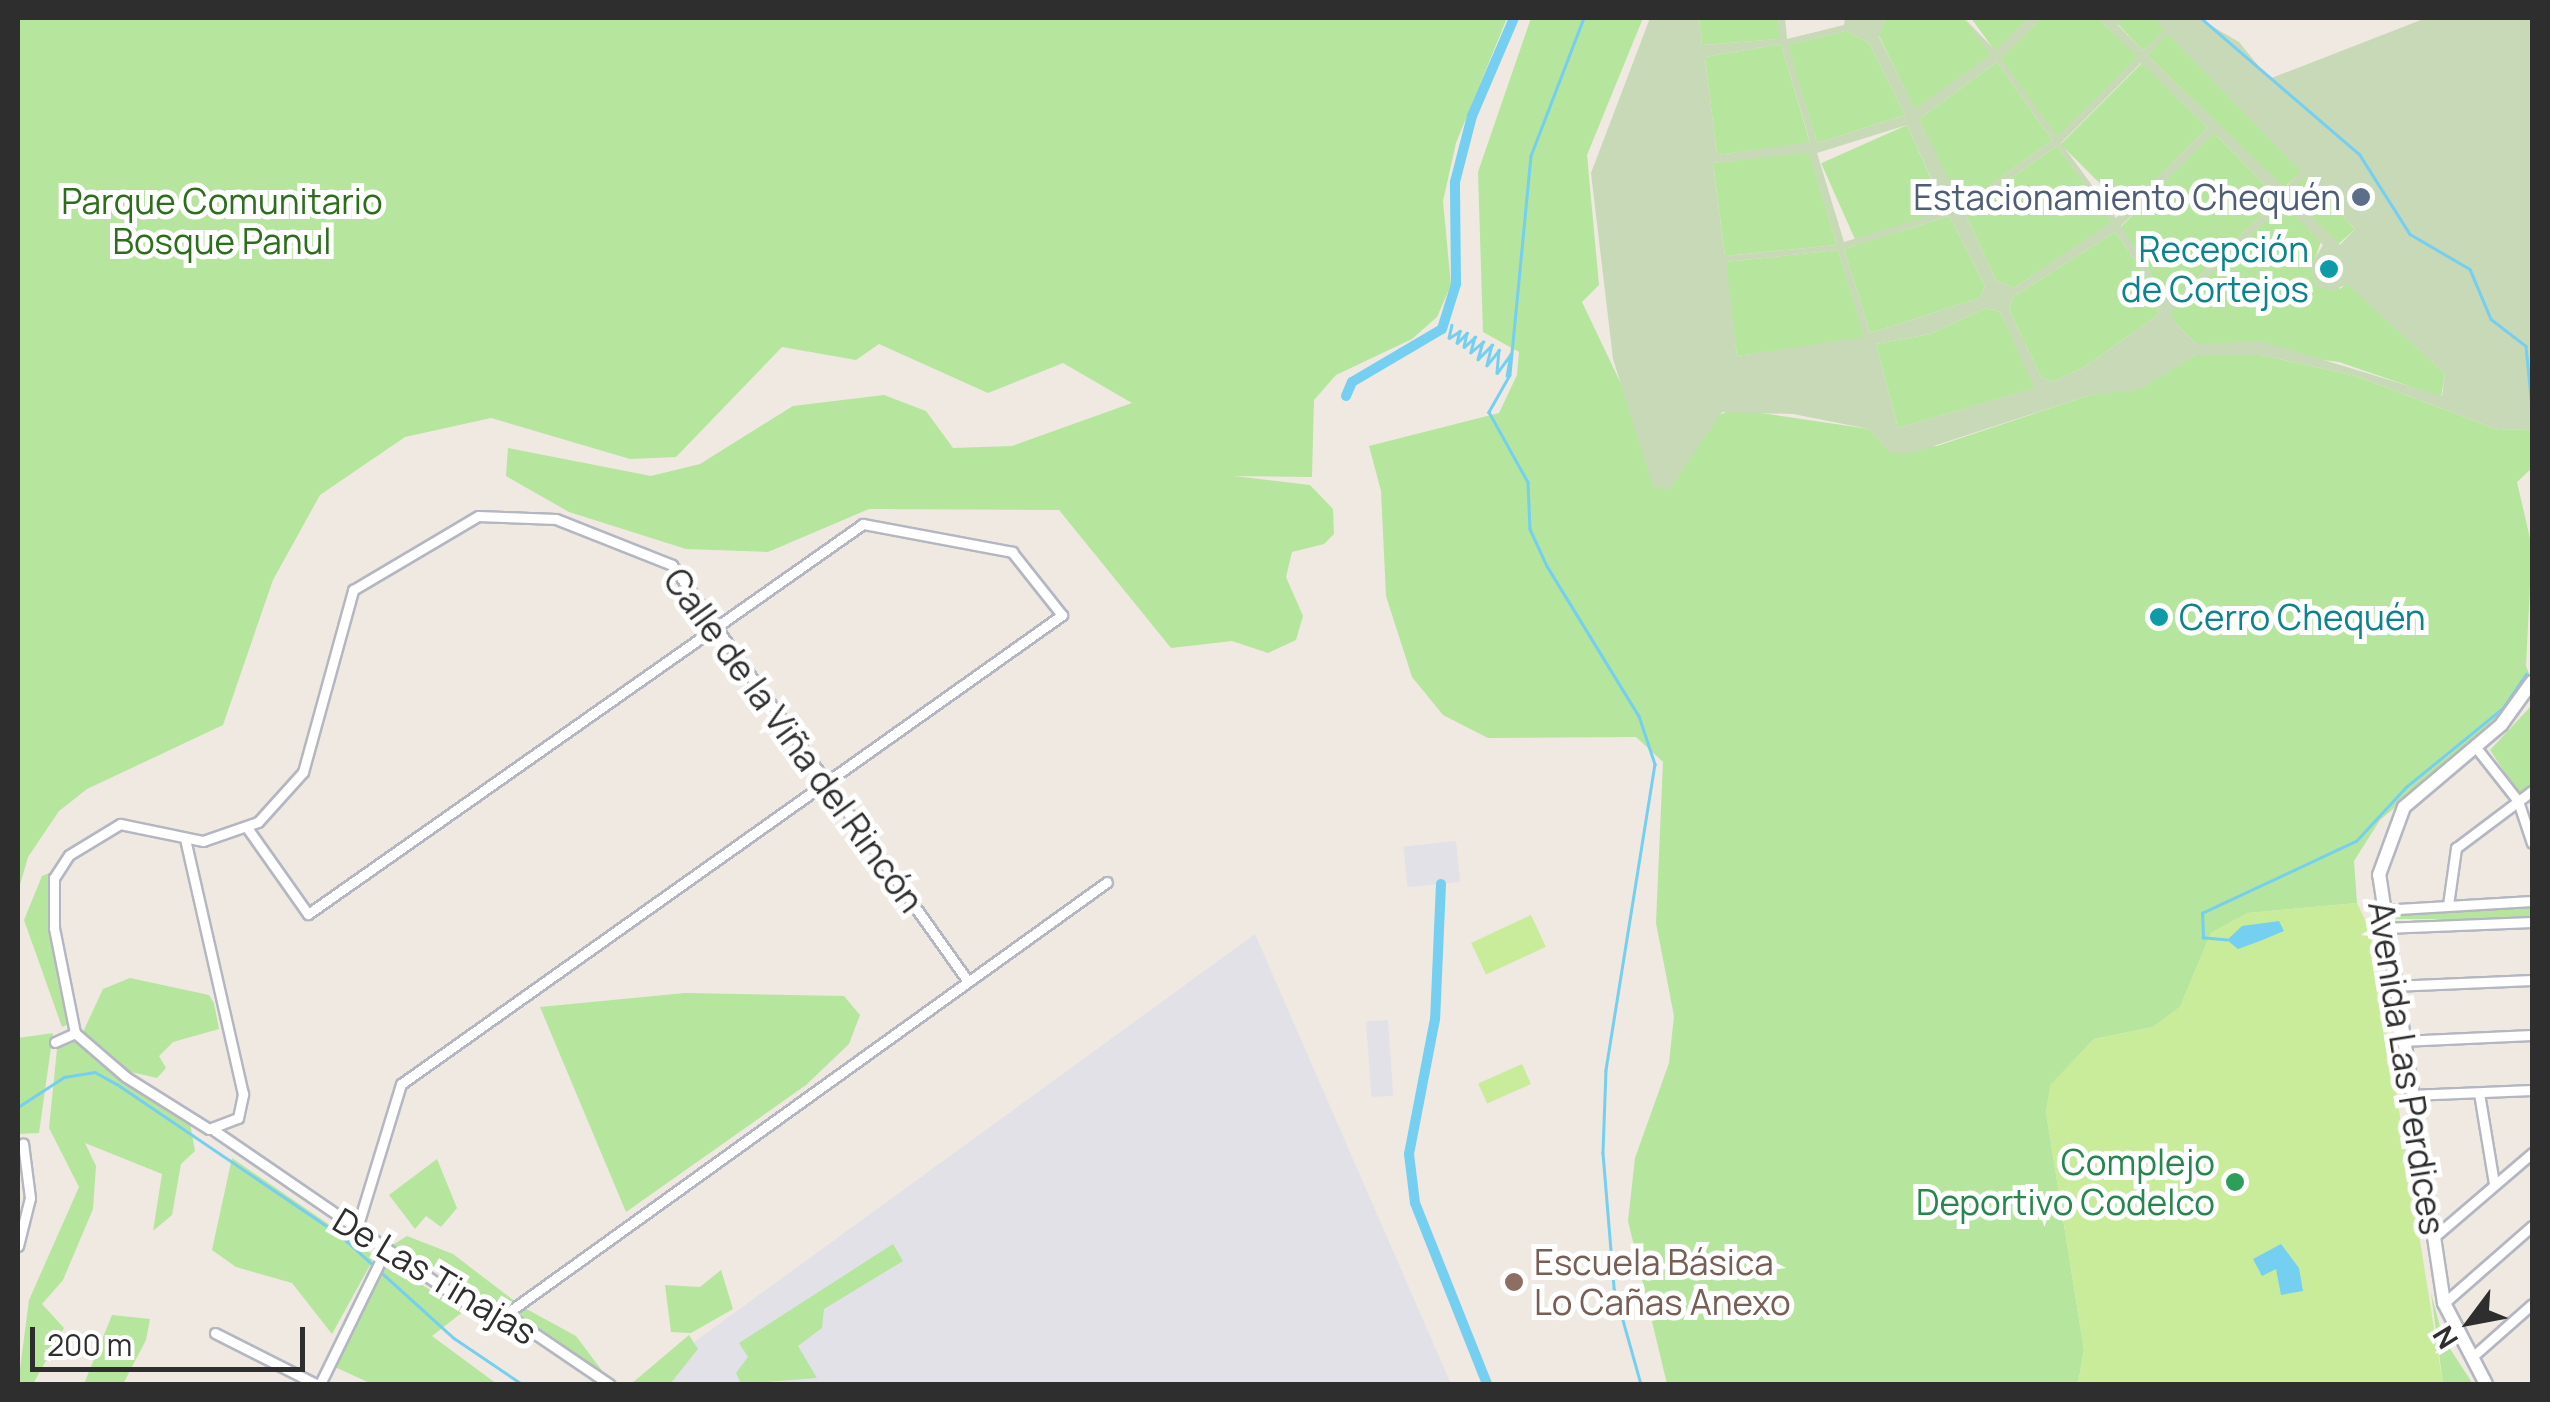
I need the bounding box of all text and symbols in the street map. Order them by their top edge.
place label: Estacionamiento Chequén [1913,176,2341,218]
park label: Parque Comunitario Bosque Panul [61,180,383,262]
marker: Estacionamiento Chequén [2350,186,2372,208]
place label: Recepción de Cortejos [2121,228,2309,310]
marker: Recepción de Cortejos [2318,258,2340,280]
street label: Calle de la Viña del Rincón [655,560,933,920]
place label: Cerro Chequén [2179,596,2426,638]
marker: Cerro Chequén [2148,606,2170,628]
street label: Avenida Las Perdices [2360,898,2454,1238]
place label: Complejo Deportivo Codelco [1916,1141,2215,1223]
marker: Complejo Deportivo Codelco [2224,1171,2246,1193]
street label: De Las Tinajas [326,1199,544,1353]
place label: Escuela Básica Lo Cañas Anexo [1534,1241,1791,1323]
marker: Escuela Básica Lo Cañas Anexo [1503,1271,1525,1293]
north arrow [2420,1272,2520,1372]
scale bar [35,1307,310,1369]
text: N [2423,1319,2466,1356]
text: 200 m [47,1324,132,1365]

